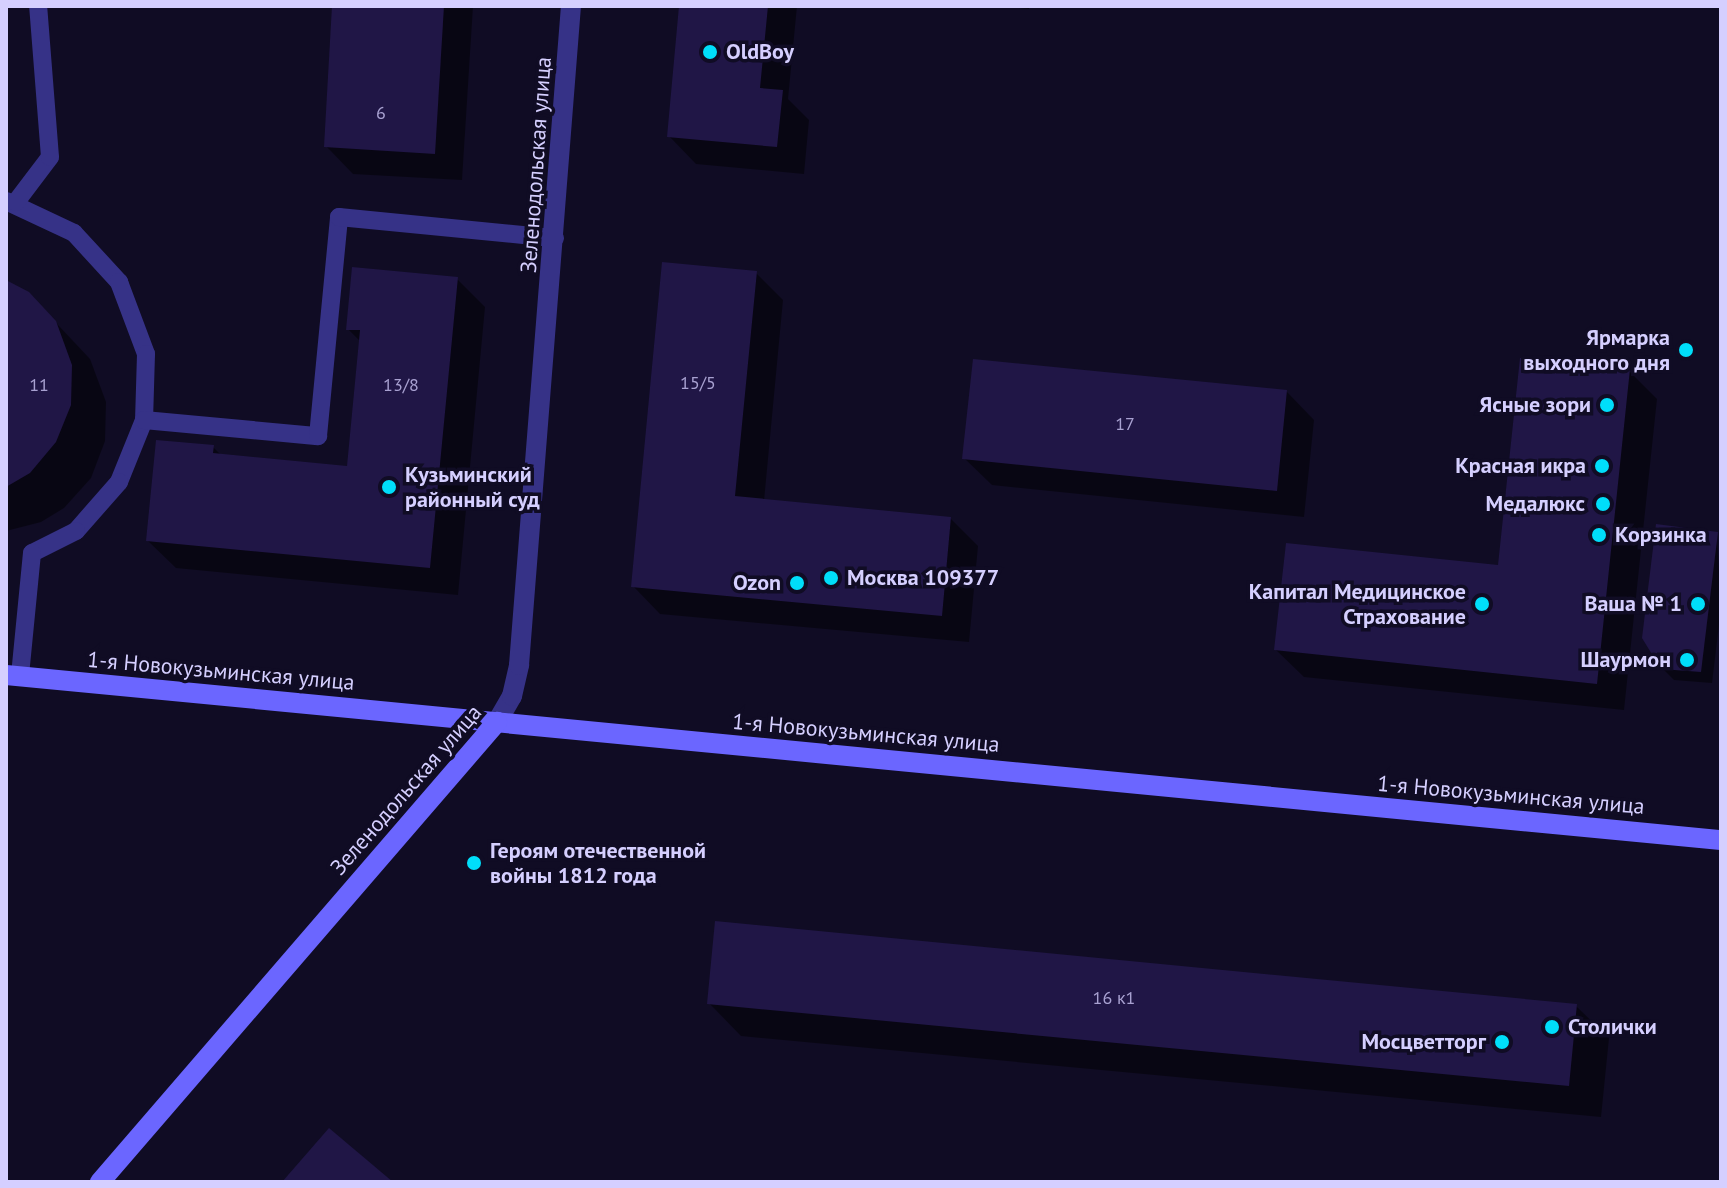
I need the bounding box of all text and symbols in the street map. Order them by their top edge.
place label: OldBoy [726,39,794,65]
marker: OldBoy [701,43,719,61]
street label: Зеленодольская улица [515,56,557,274]
house number: 6 [376,102,386,124]
place label: Ярмарка выходного дня [1523,324,1670,376]
marker: Ярмарка выходного дня [1677,341,1695,359]
house number: 15/5 [680,372,716,394]
house number: 11 [29,374,49,396]
house number: 13/8 [383,374,419,396]
place label: Ясные зори [1480,392,1591,418]
marker: Ясные зори [1598,396,1616,414]
house number: 17 [1115,413,1135,435]
place label: Красная икра [1455,453,1586,479]
marker: Красная икра [1593,457,1611,475]
place label: Кузьминский районный суд [405,461,540,512]
marker: Кузьминский районный суд [380,478,398,496]
place label: Медалюкс [1486,491,1585,517]
marker: Медалюкс [1592,493,1614,515]
place label: Корзинка [1615,522,1707,548]
marker: Корзинка [1590,526,1608,544]
place label: Москва 109377 [847,565,999,591]
marker: Москва 109377 [822,569,840,587]
place label: Ozon [733,570,781,596]
marker: Ozon [788,574,806,592]
place label: Капитал Медицинское Страхование [1249,578,1466,630]
place label: Ваша № 1 [1584,591,1682,617]
marker: Капитал Медицинское Страхование [1473,595,1491,613]
marker: Ваша № 1 [1689,595,1707,613]
street label: 1-я Новокузьминская улица [86,646,356,696]
place label: Шаурмон [1580,647,1671,673]
marker: Шаурмон [1678,651,1696,669]
street label: Зеленодольская улица [325,700,487,880]
street label: 1-я Новокузьминская улица [731,708,1001,758]
street label: 1-я Новокузьминская улица [1376,770,1646,820]
place label: Героям отечественной войны 1812 года [490,837,706,888]
marker: Героям отечественной войны 1812 года [465,854,483,872]
house number: 16 к1 [1093,987,1135,1009]
place label: Столички [1568,1014,1657,1040]
marker: Столички [1543,1018,1561,1036]
place label: Мосцветторг [1361,1029,1486,1055]
marker: Мосцветторг [1493,1033,1511,1051]

